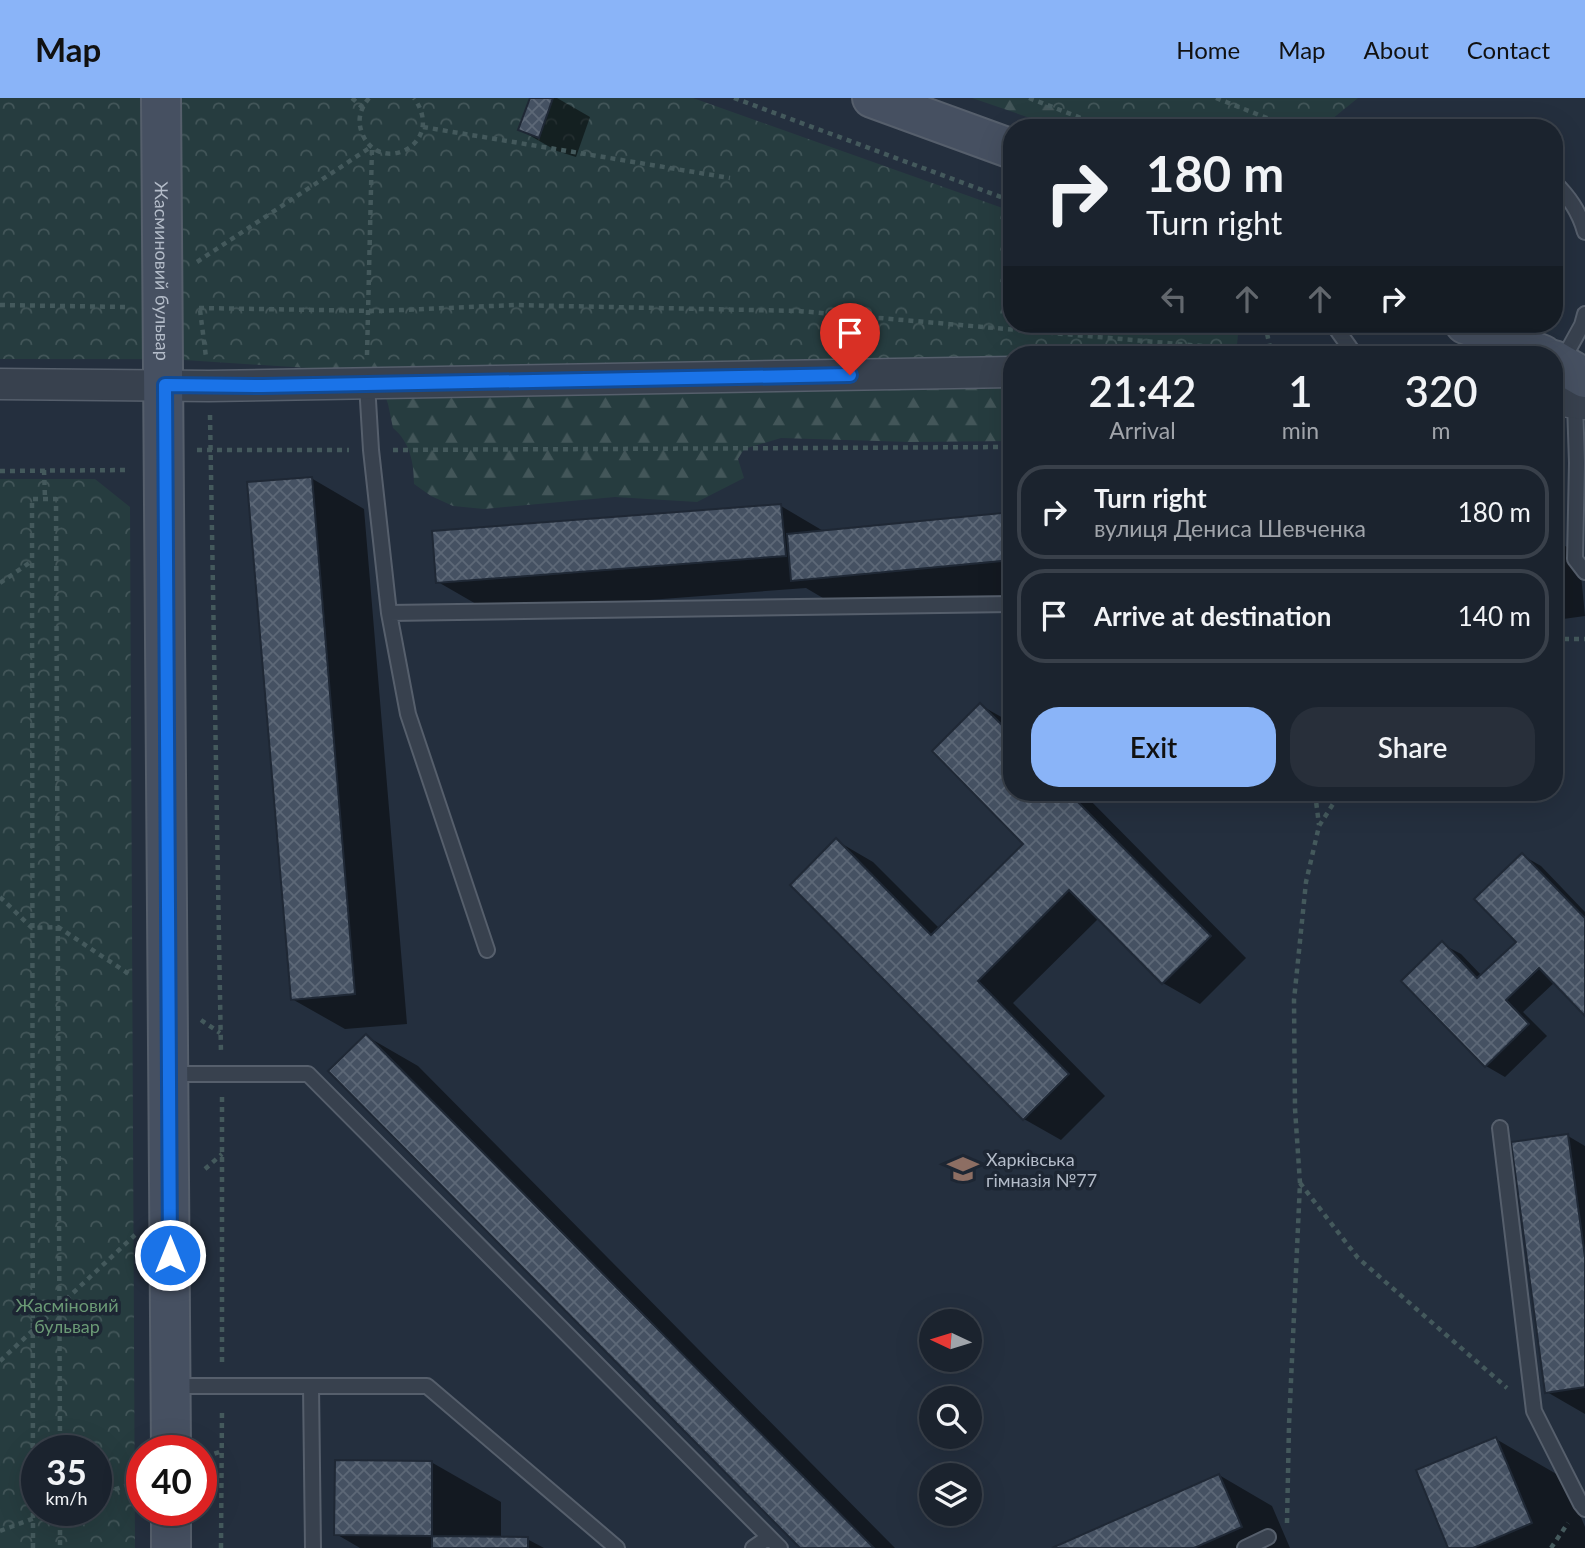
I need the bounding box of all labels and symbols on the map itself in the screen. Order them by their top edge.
street label: Жасминовий бульвар [151,181,174,361]
pin [820,303,880,375]
place label: Харківська гімназія №77 [986,1148,1097,1191]
school or university icon: Харківська гімназія №77 [946,1152,980,1186]
position arrow [133,1218,207,1292]
park label: Жасміновий бульвар [15,1294,119,1337]
north arrow [919,1309,982,1372]
speed limit sign: 40 [126,1435,217,1526]

